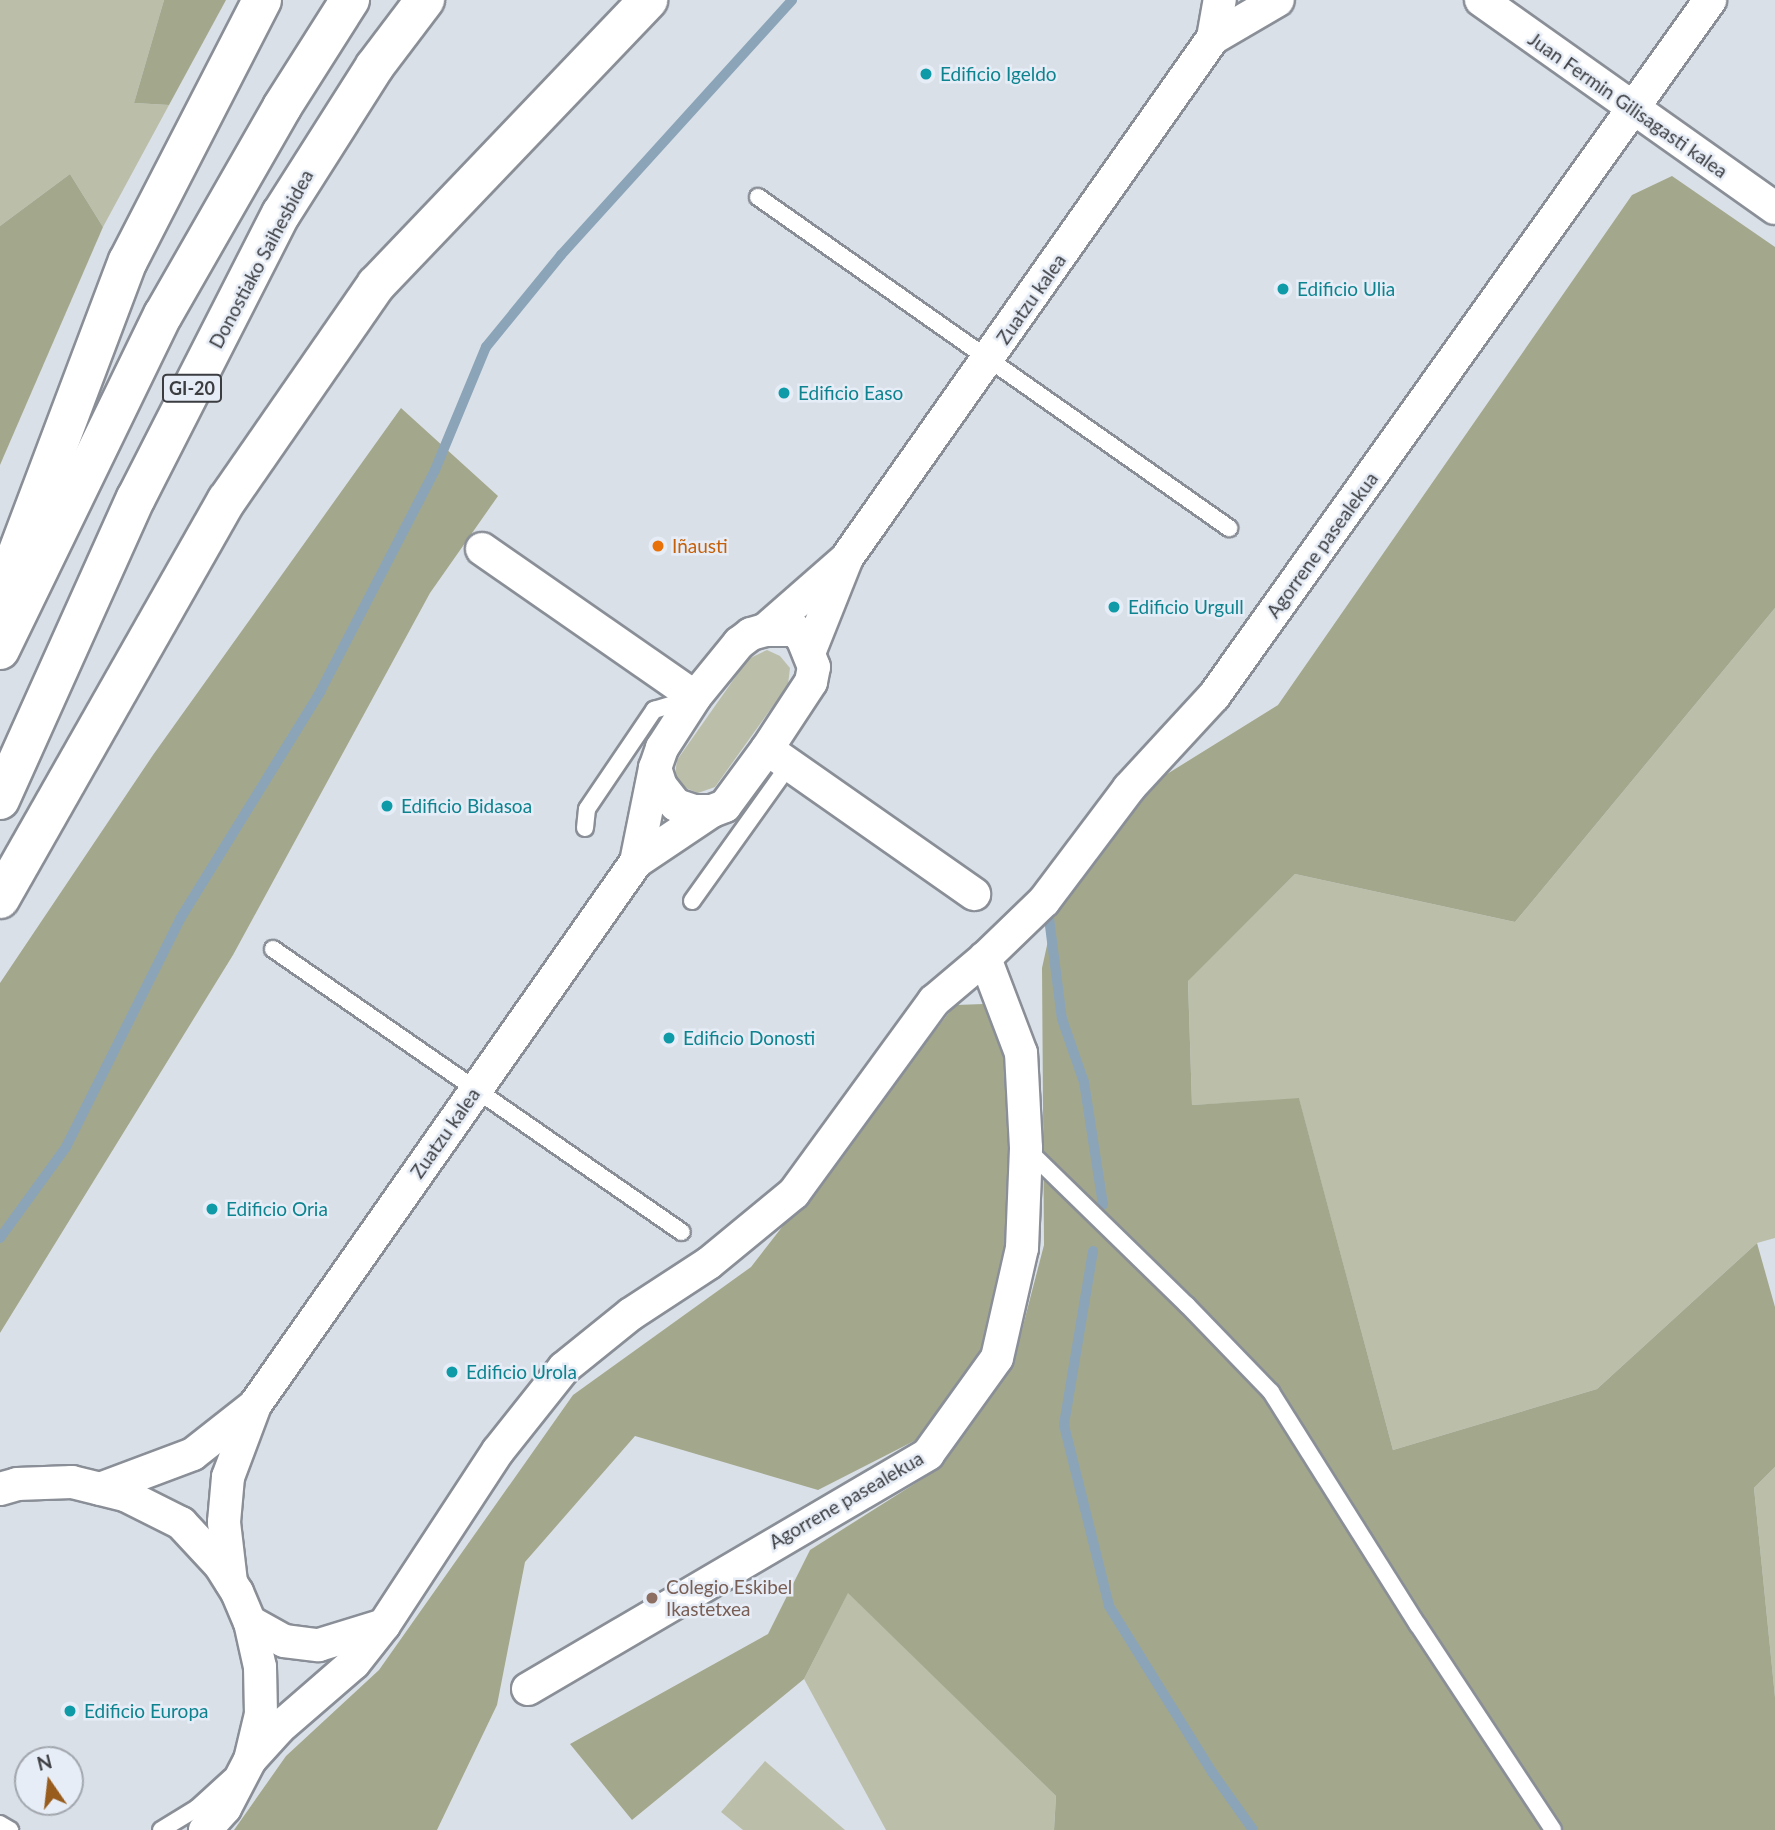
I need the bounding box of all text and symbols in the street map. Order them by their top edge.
street label: Juan Fermin Gilisagasti kalea [1524,27,1732,183]
place label: Edificio Igeldo [940,63,1057,85]
marker: Edificio Igeldo [918,66,934,82]
street label: Donostiako Saihesbidea [204,166,318,352]
street label: Zuatzu kalea [992,250,1070,348]
place label: Edificio Ulia [1297,278,1395,300]
marker: Edificio Ulia [1275,281,1291,297]
road number: GI-20 [160,374,224,402]
place label: Edificio Easo [798,382,903,404]
marker: Edificio Easo [776,385,792,401]
street label: Agorrene pasealekua [1262,468,1382,622]
place label: Iñausti [672,535,728,557]
marker: Iñausti [650,538,666,554]
place label: Edificio Urgull [1128,596,1244,618]
marker: Edificio Urgull [1106,599,1122,615]
place label: Edificio Bidasoa [401,795,532,817]
marker: Edificio Bidasoa [379,798,395,814]
place label: Edificio Donosti [683,1027,815,1049]
marker: Edificio Donosti [661,1030,677,1046]
street label: Zuatzu kalea [406,1084,484,1182]
place label: Edificio Oria [226,1198,328,1220]
marker: Edificio Oria [204,1201,220,1217]
place label: Edificio Urola [466,1361,577,1383]
marker: Edificio Urola [444,1364,460,1380]
street label: Agorrene pasealekua [765,1447,927,1553]
place label: Colegio Eskibel Ikastetxea [666,1576,792,1620]
marker: Colegio Eskibel Ikastetxea [644,1590,660,1606]
place label: Edificio Europa [84,1700,208,1722]
marker: Edificio Europa [62,1703,78,1719]
north arrow [14,1746,84,1816]
text: N [34,1749,54,1775]

